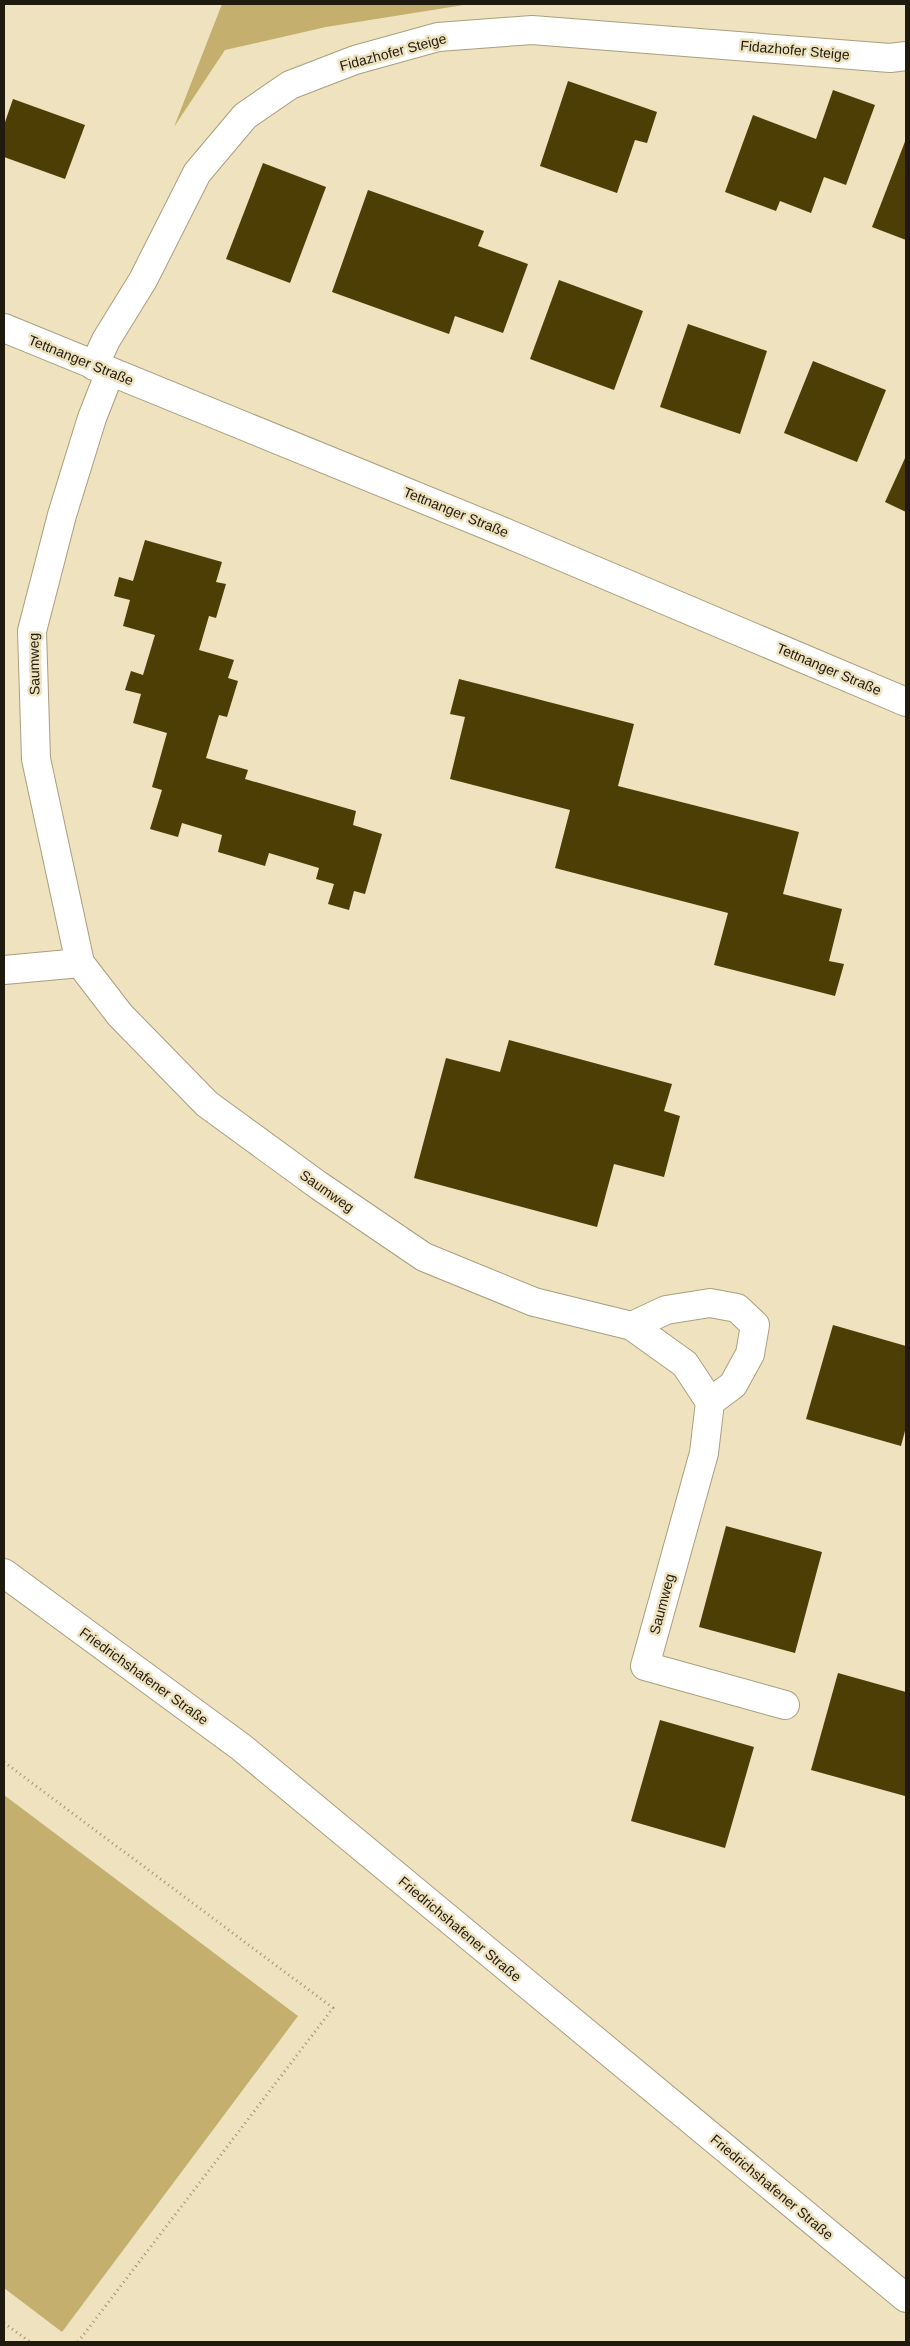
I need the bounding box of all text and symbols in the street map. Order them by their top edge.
street label: Fidazhofer Steige [338,30,448,74]
street label: Fidazhofer Steige [740,37,851,63]
street label: Tettnanger Straße [26,332,136,388]
street label: Tettnanger Straße [401,484,511,540]
street label: Saumweg [25,633,43,695]
street label: Tettnanger Straße [774,640,884,698]
street label: Saumweg [297,1167,357,1215]
street label: Saumweg [646,1572,678,1636]
street label: Friedrichshafener Straße [77,1624,212,1728]
street label: Friedrichshafener Straße [396,1873,525,1985]
street label: Friedrichshafener Straße [708,2131,837,2243]

